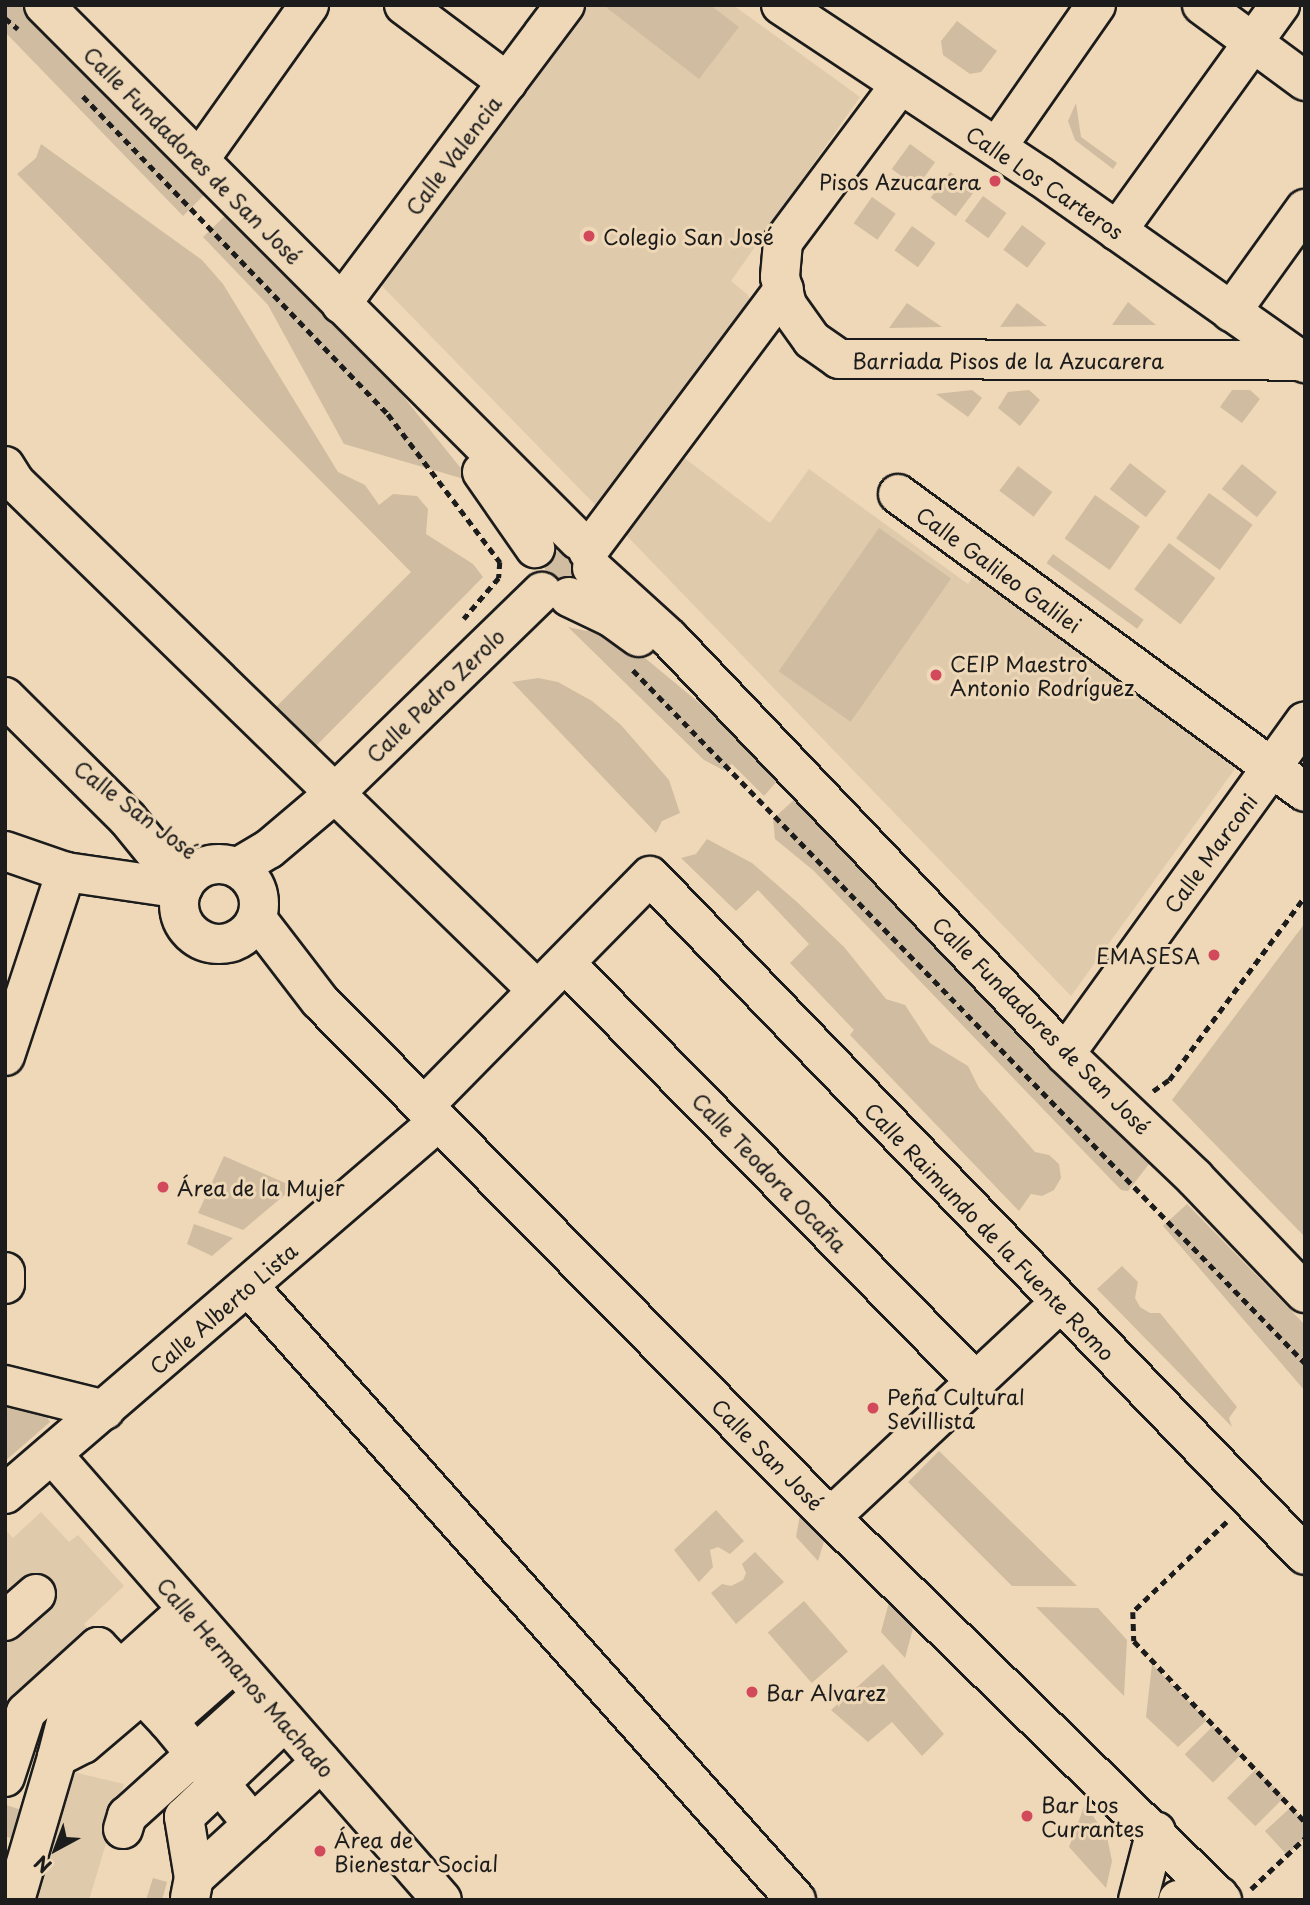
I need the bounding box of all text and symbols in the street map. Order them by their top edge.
street label: Calle Fundadores de San José [78,40,308,270]
street label: Calle Valencia [400,91,506,219]
street label: Calle Los Carteros [961,119,1129,245]
place label: Pisos Azucarera [820,168,981,194]
marker: Pisos Azucarera [987,173,1003,189]
place label: Colegio San José [603,223,774,249]
marker: Colegio San José [581,228,597,244]
street label: Barriada Pisos de la Azucarera [851,347,1165,373]
street label: Calle Galileo Galilei [911,500,1087,638]
street label: Calle Pedro Zerolo [360,622,510,768]
place label: CEIP Maestro Antonio Rodríguez [950,650,1135,700]
marker: CEIP Maestro Antonio Rodríguez [928,667,944,683]
street label: Calle San José [70,755,202,863]
street label: Calle Marconi [1158,788,1262,918]
street label: Calle Fundadores de San José [927,910,1157,1140]
place label: EMASESA [1096,942,1200,968]
marker: EMASESA [1206,947,1222,963]
street label: Calle Teodora Ocaña [687,1087,853,1257]
street label: Calle Raimundo de la Fuente Romo [859,1096,1121,1366]
place label: Área de la Mujer [177,1174,348,1200]
marker: Área de la Mujer [155,1179,171,1195]
street label: Calle Alberto Lista [144,1237,302,1379]
place label: Peña Cultural Sevillista [887,1383,1026,1433]
street label: Calle San José [707,1393,829,1515]
marker: Peña Cultural Sevillista [865,1400,881,1416]
street label: Calle Hermanos Machado [152,1571,340,1783]
place label: Bar Alvarez [766,1679,886,1705]
marker: Bar Alvarez [744,1684,760,1700]
place label: Bar Los Currantes [1041,1791,1144,1841]
marker: Bar Los Currantes [1019,1808,1035,1824]
north arrow [21,1814,91,1884]
place label: Área de Bienestar Social [334,1826,500,1876]
marker: Área de Bienestar Social [312,1843,328,1859]
text: N [27,1849,57,1880]

